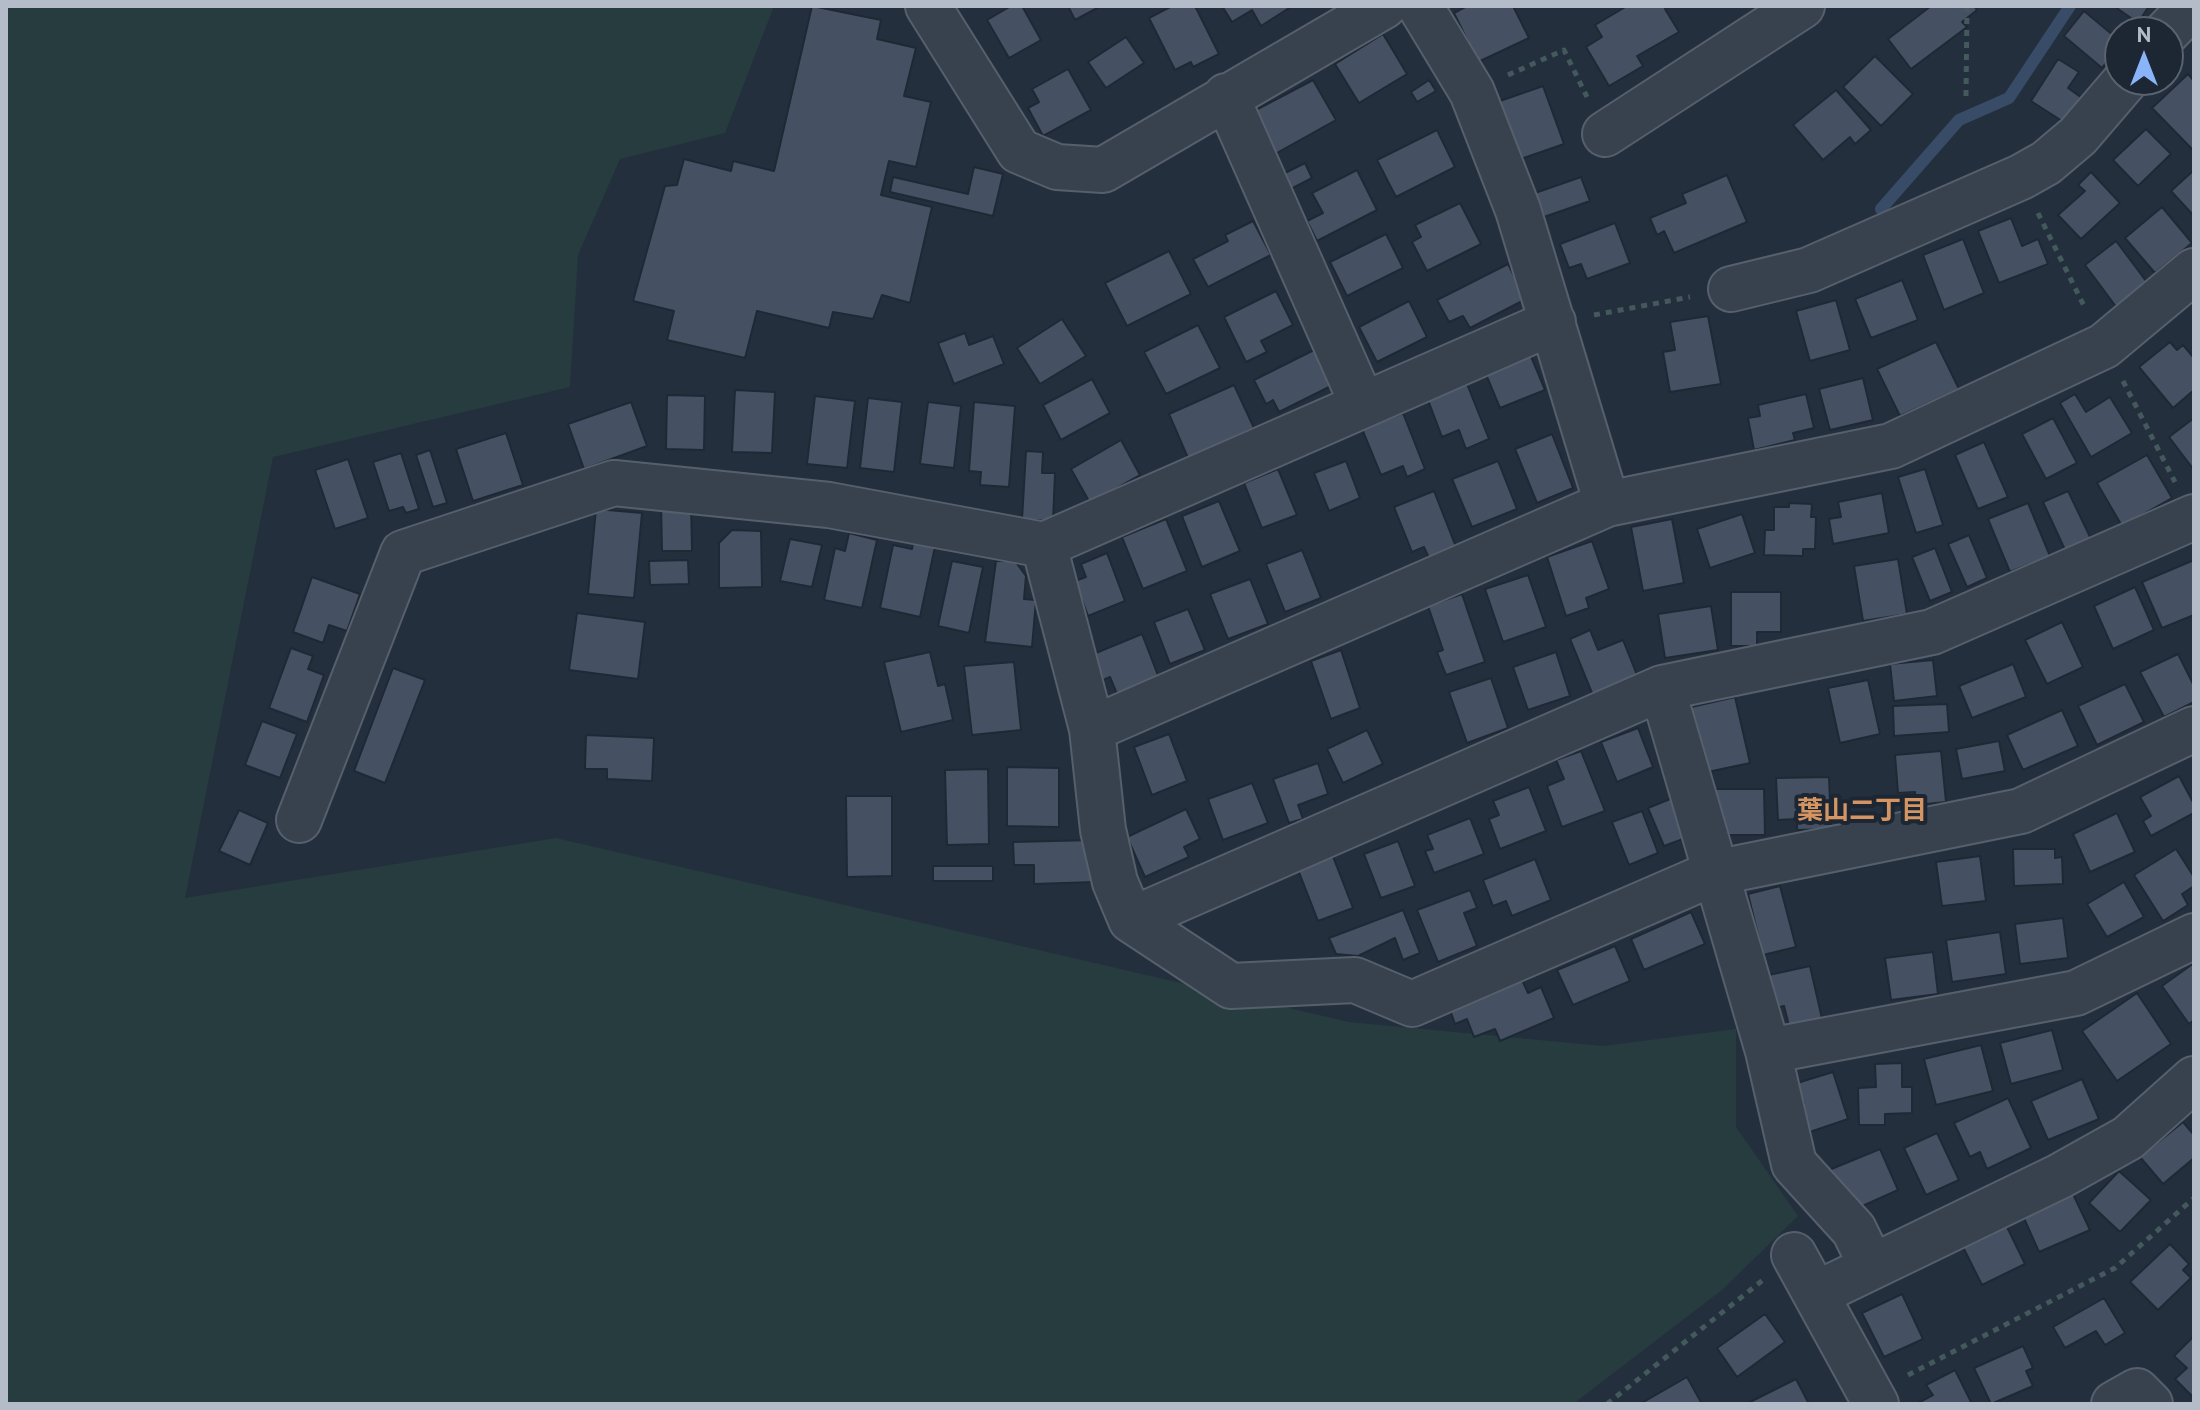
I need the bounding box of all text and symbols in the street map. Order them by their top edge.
north arrow [2104,16,2184,96]
text: N [2137,20,2151,48]
district label: 葉山二丁目 [1797,796,1927,828]

